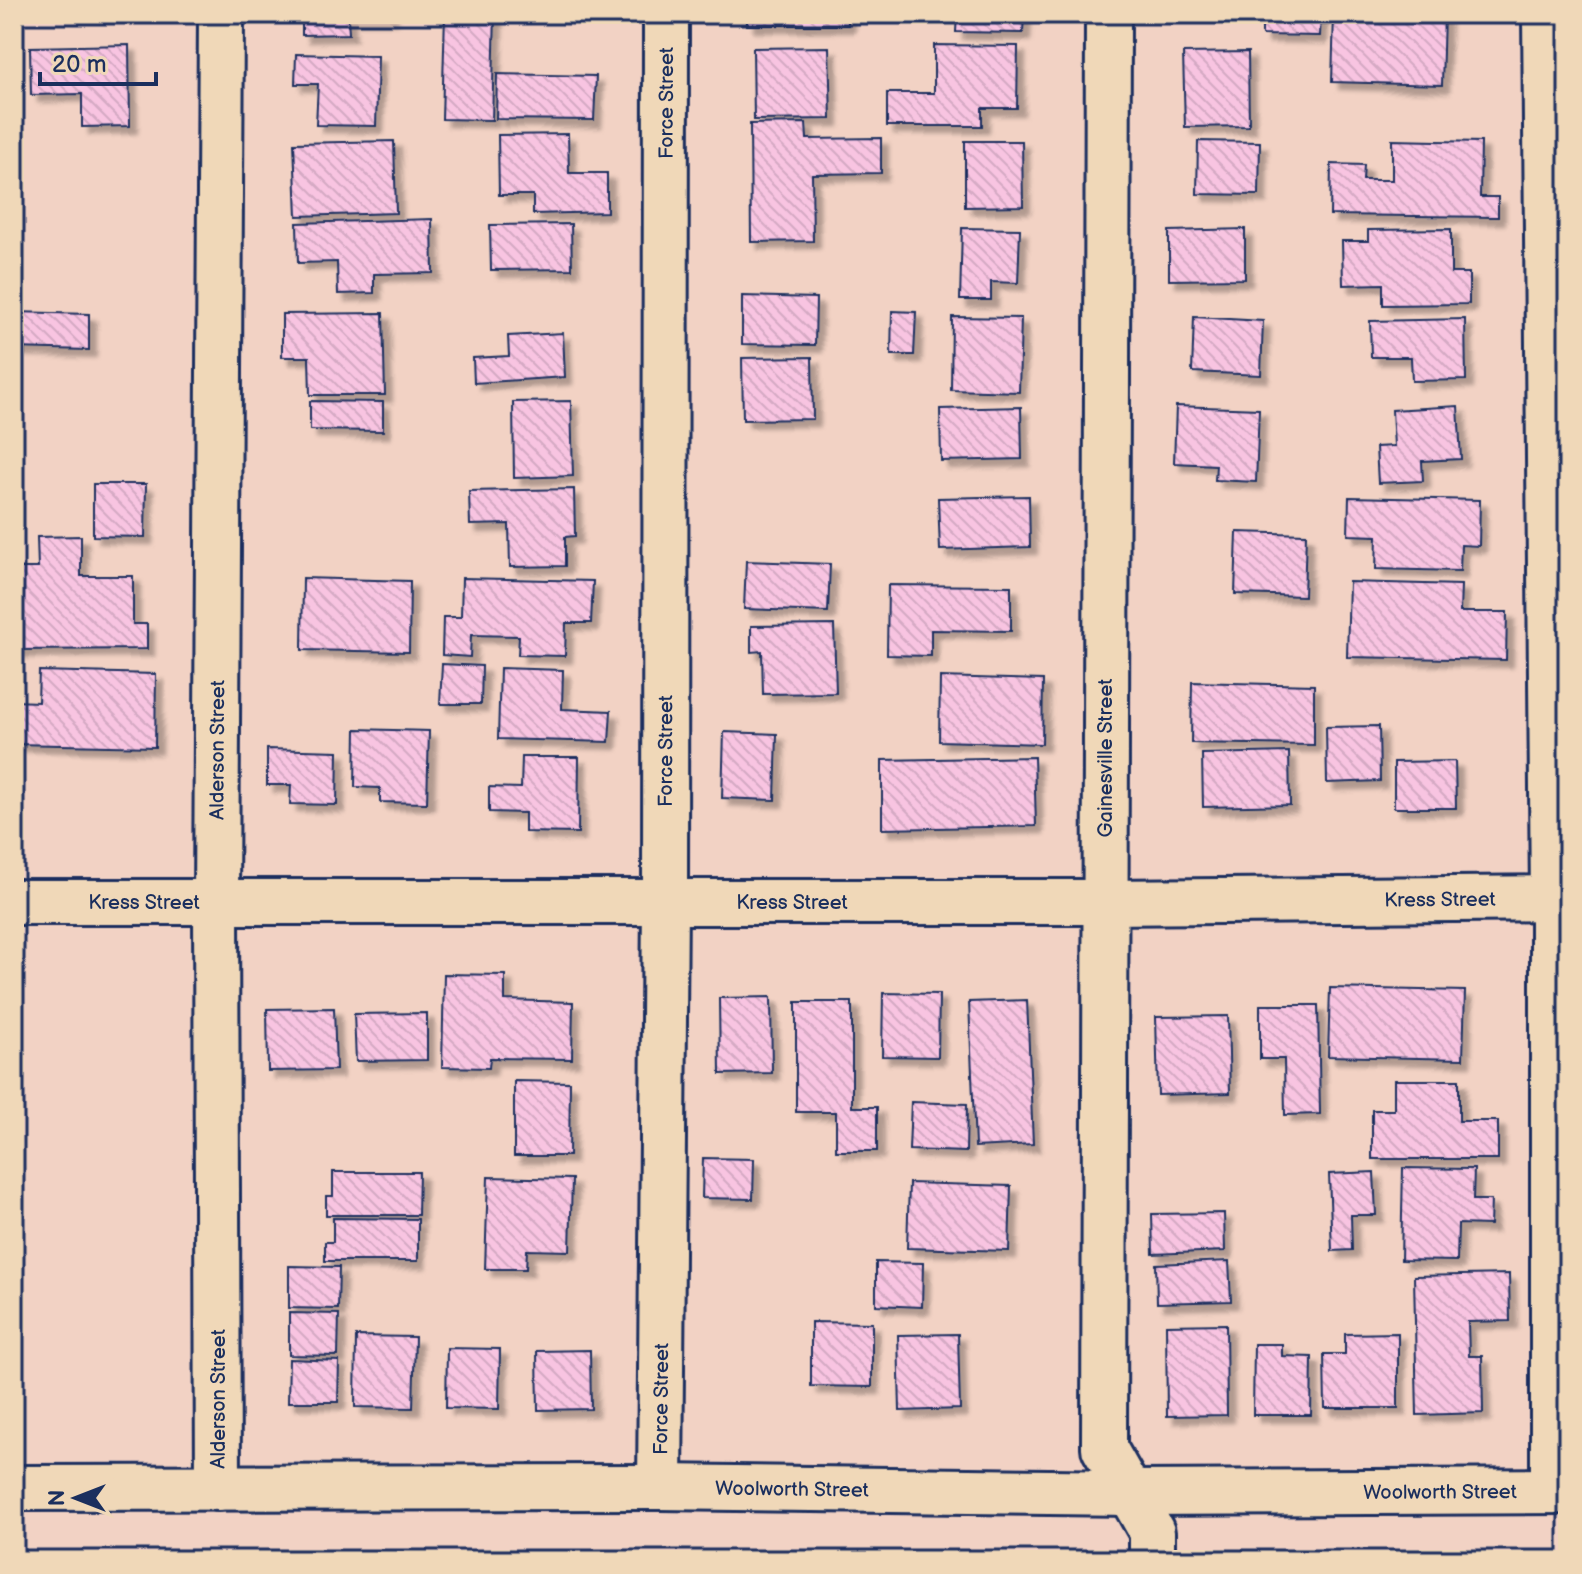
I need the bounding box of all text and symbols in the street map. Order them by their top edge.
scale bar [40,36,156,86]
street label: Force Street [655,47,679,159]
text: 20 m [52,50,107,79]
street label: Gainesville Street [1094,679,1118,837]
street label: Alderson Street [205,680,230,820]
street label: Force Street [654,695,678,807]
street label: Kress Street [1384,888,1496,913]
street label: Kress Street [88,891,200,915]
street label: Kress Street [736,891,848,915]
street label: Alderson Street [207,1329,231,1469]
street label: Force Street [649,1343,674,1455]
north arrow [36,1458,116,1538]
street label: Woolworth Street [715,1477,869,1503]
street label: Woolworth Street [1363,1480,1517,1505]
text: N [44,1490,71,1506]

